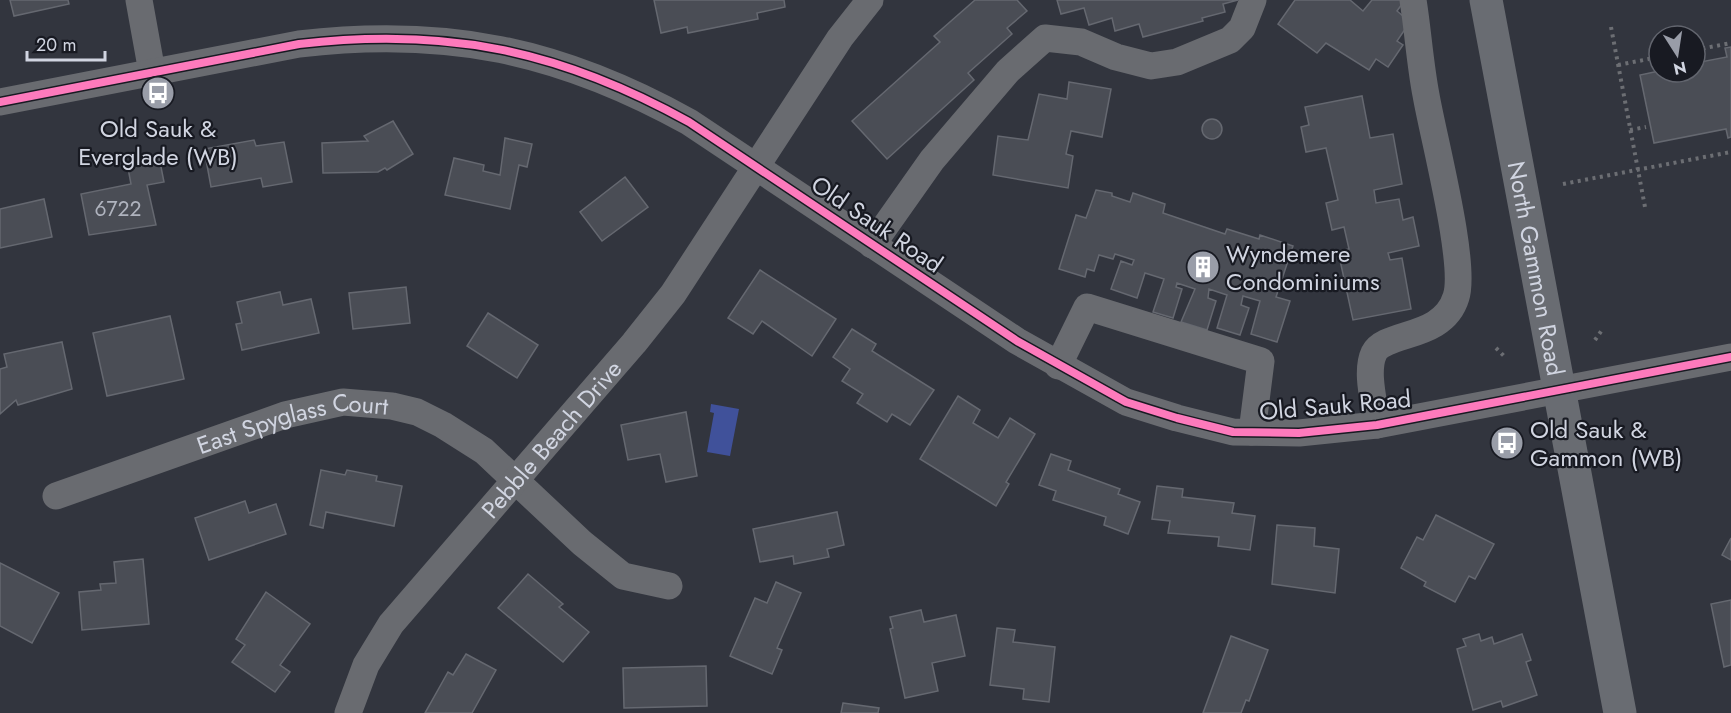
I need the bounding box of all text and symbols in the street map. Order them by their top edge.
scale bar [27,24,105,62]
north arrow [1647,24,1707,84]
text: 20 m [36,32,76,58]
text: N [1671,56,1689,81]
bus stop icon: Old Sauk & Everglade (WB) [140,75,176,111]
place label: Old Sauk & Everglade (WB) [78,111,238,174]
street label: North Gammon Road [1499,158,1574,379]
street label: Old Sauk Road [804,167,950,281]
house number: 6722 [94,194,142,224]
place label: Wyndemere Condominiums [1226,236,1380,299]
building icon: Wyndemere Condominiums [1185,249,1221,285]
street label: Pebble Beach Drive [473,352,629,526]
street label: Old Sauk Road [1258,381,1412,429]
street label: East Spyglass Court [192,384,390,462]
place label: Old Sauk & Gammon (WB) [1530,412,1683,475]
bus stop icon: Old Sauk & Gammon (WB) [1489,425,1525,461]

